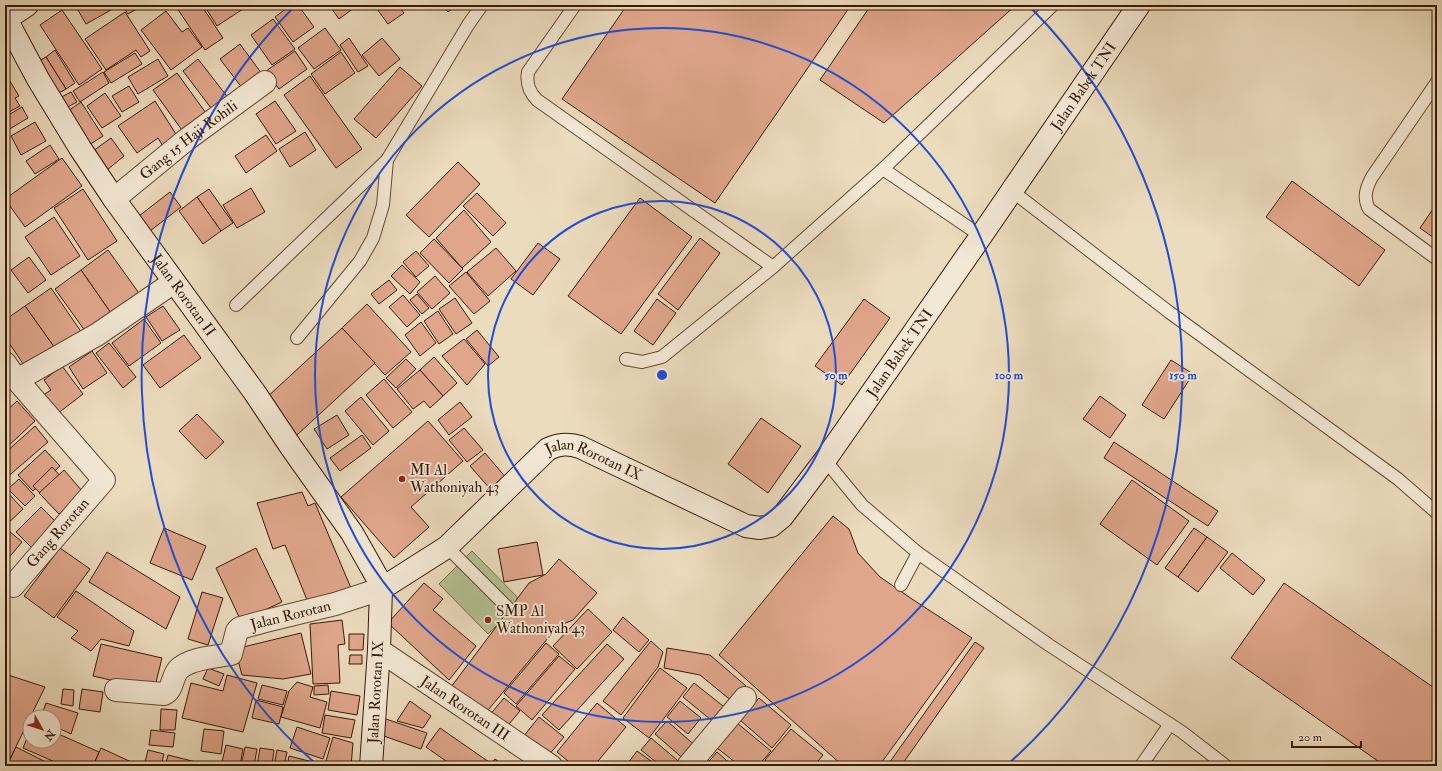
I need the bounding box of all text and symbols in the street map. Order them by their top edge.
street label: Jalan Babek TNI [1046,38,1120,136]
street label: Gang 15 Haji Rohili [136,96,241,184]
street label: Jalan Rorotan II [146,249,220,340]
street label: Jalan Babek TNI [862,305,937,402]
centre of rings [655,368,669,382]
text: 50 m [824,368,848,383]
text: 100 m [995,368,1024,383]
text: 150 m [1169,368,1197,383]
street label: Jalan Rorotan IX [541,435,646,485]
place label: MI Al Wathoniyah 43 [409,461,499,497]
marker: MI Al Wathoniyah 43 [397,474,407,484]
street label: Gang Rorotan [22,494,94,572]
street label: Jalan Rorotan [247,596,333,636]
place label: SMP Al Wathoniyah 43 [495,602,585,638]
marker: SMP Al Wathoniyah 43 [483,615,493,625]
street label: Jalan Rorotan IX [364,640,389,745]
street label: Jalan Rorotan III [416,671,513,745]
north arrow [22,709,62,749]
scale bar [1292,723,1361,749]
text: N [41,726,58,744]
text: 20 m [1298,730,1323,745]

